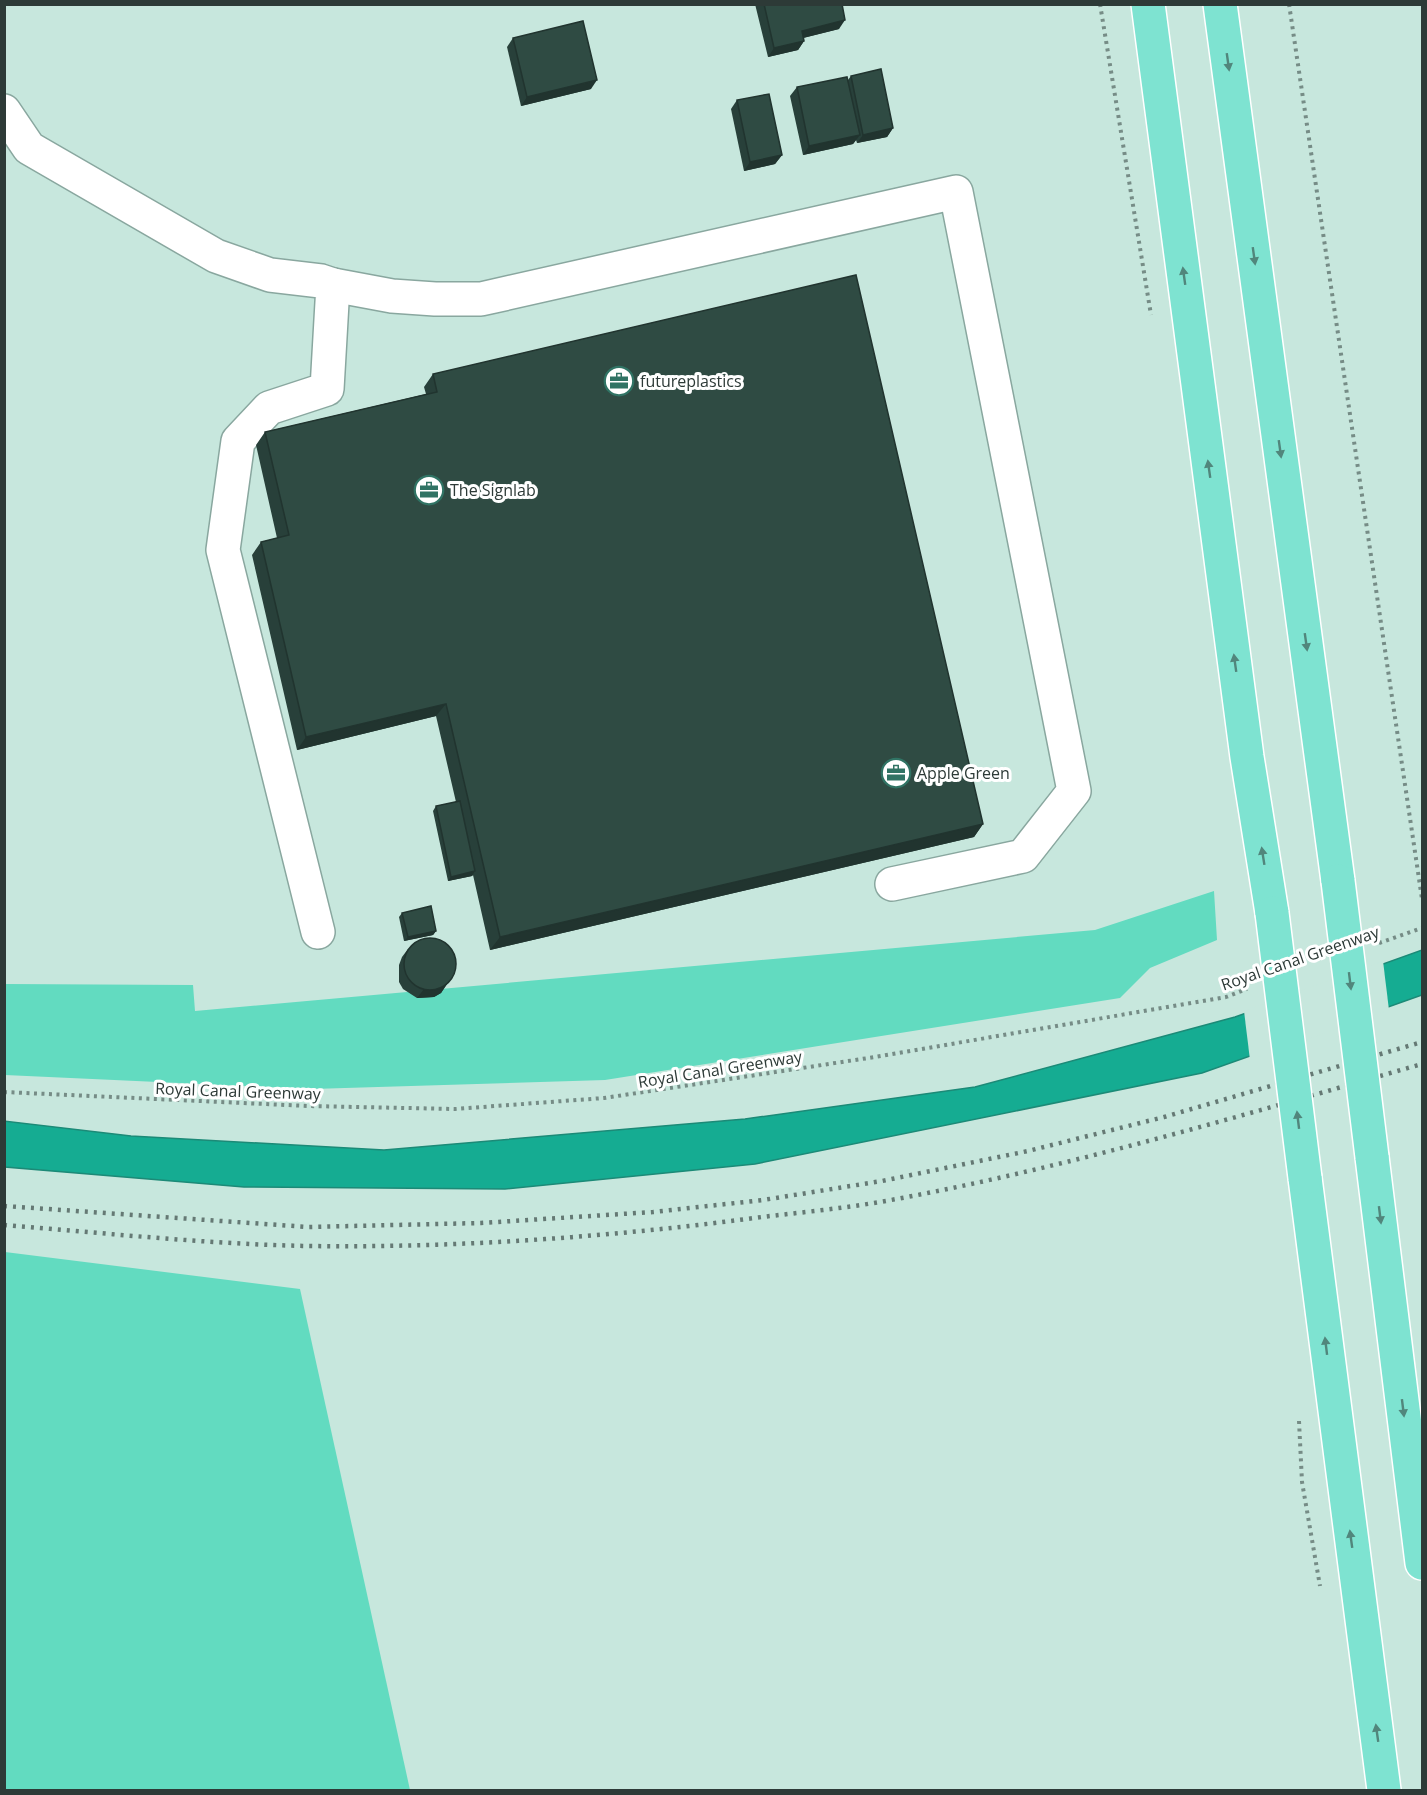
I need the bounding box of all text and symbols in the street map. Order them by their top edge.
one-way arrow [1223,53,1232,72]
one-way arrow [1249,246,1258,265]
one-way arrow [1179,266,1188,285]
office icon: futureplastics [603,365,635,397]
place label: futureplastics [640,370,742,392]
one-way arrow [1275,440,1284,459]
one-way arrow [1205,460,1214,479]
office icon: The Signlab [413,474,445,506]
place label: The Signlab [450,479,536,501]
one-way arrow [1301,633,1310,652]
one-way arrow [1230,653,1239,672]
office icon: Apple Green [880,757,912,789]
place label: Apple Green [917,762,1010,784]
one-way arrow [1258,846,1267,865]
street label: Royal Canal Greenway [1218,920,1383,995]
one-way arrow [1346,972,1355,991]
street label: Royal Canal Greenway [636,1045,805,1093]
street label: Royal Canal Greenway [155,1077,322,1105]
one-way arrow [1293,1110,1302,1129]
one-way arrow [1375,1205,1384,1224]
one-way arrow [1321,1336,1331,1355]
one-way arrow [1399,1399,1408,1418]
one-way arrow [1346,1530,1355,1549]
one-way arrow [1372,1723,1381,1742]

